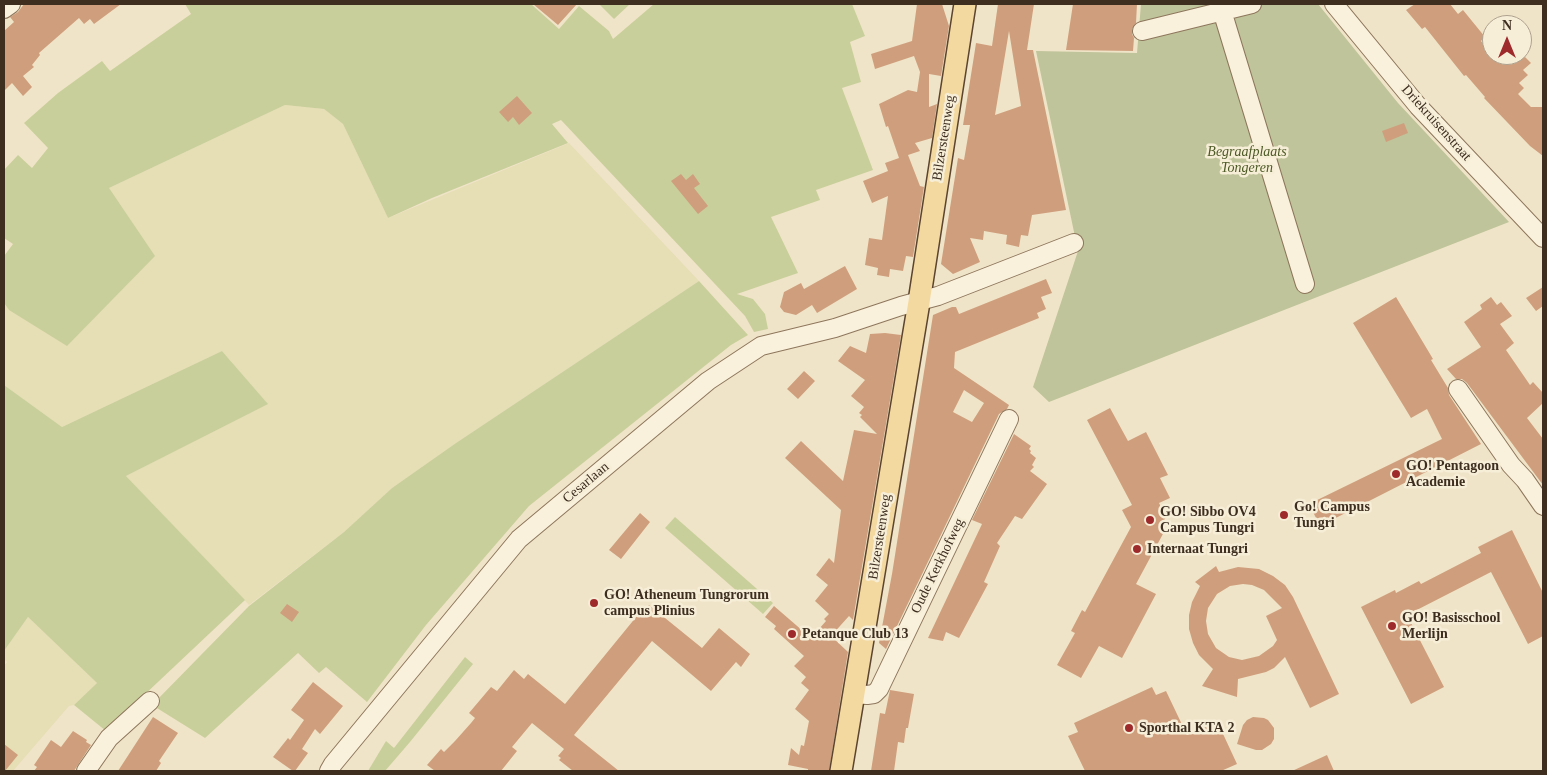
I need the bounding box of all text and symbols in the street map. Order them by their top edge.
north arrow [1482,15,1532,65]
text: N [1502,18,1512,33]
street label: Driekruisenstraat [1398,82,1474,164]
street label: Bilzersteenweg [929,94,959,182]
park label: Begraafplaats Tongeren [1207,144,1287,176]
place label: GO! Pentagoon Academie [1406,458,1499,491]
street label: Cesarlaan [559,459,613,507]
marker: GO! Pentagoon Academie [1390,468,1402,480]
street label: Bilzersteenweg [865,493,895,581]
place label: Go! Campus Tungri [1294,499,1370,532]
place label: GO! Sibbo OV4 Campus Tungri [1160,504,1256,536]
marker: Go! Campus Tungri [1278,509,1290,521]
marker: GO! Sibbo OV4 Campus Tungri [1144,514,1156,526]
street label: Oude Kerkhofweg [908,516,968,616]
place label: Internaat Tungri [1147,541,1248,557]
marker: Internaat Tungri [1131,543,1143,555]
place label: GO! Atheneum Tungrorum campus Plinius [604,587,769,620]
marker: GO! Atheneum Tungrorum campus Plinius [588,597,600,609]
place label: GO! Basisschool Merlijn [1402,610,1500,642]
marker: GO! Basisschool Merlijn [1386,620,1398,632]
place label: Petanque Club 13 [802,626,909,642]
marker: Petanque Club 13 [786,628,798,640]
place label: Sporthal KTA 2 [1139,720,1234,736]
marker: Sporthal KTA 2 [1123,722,1135,734]

